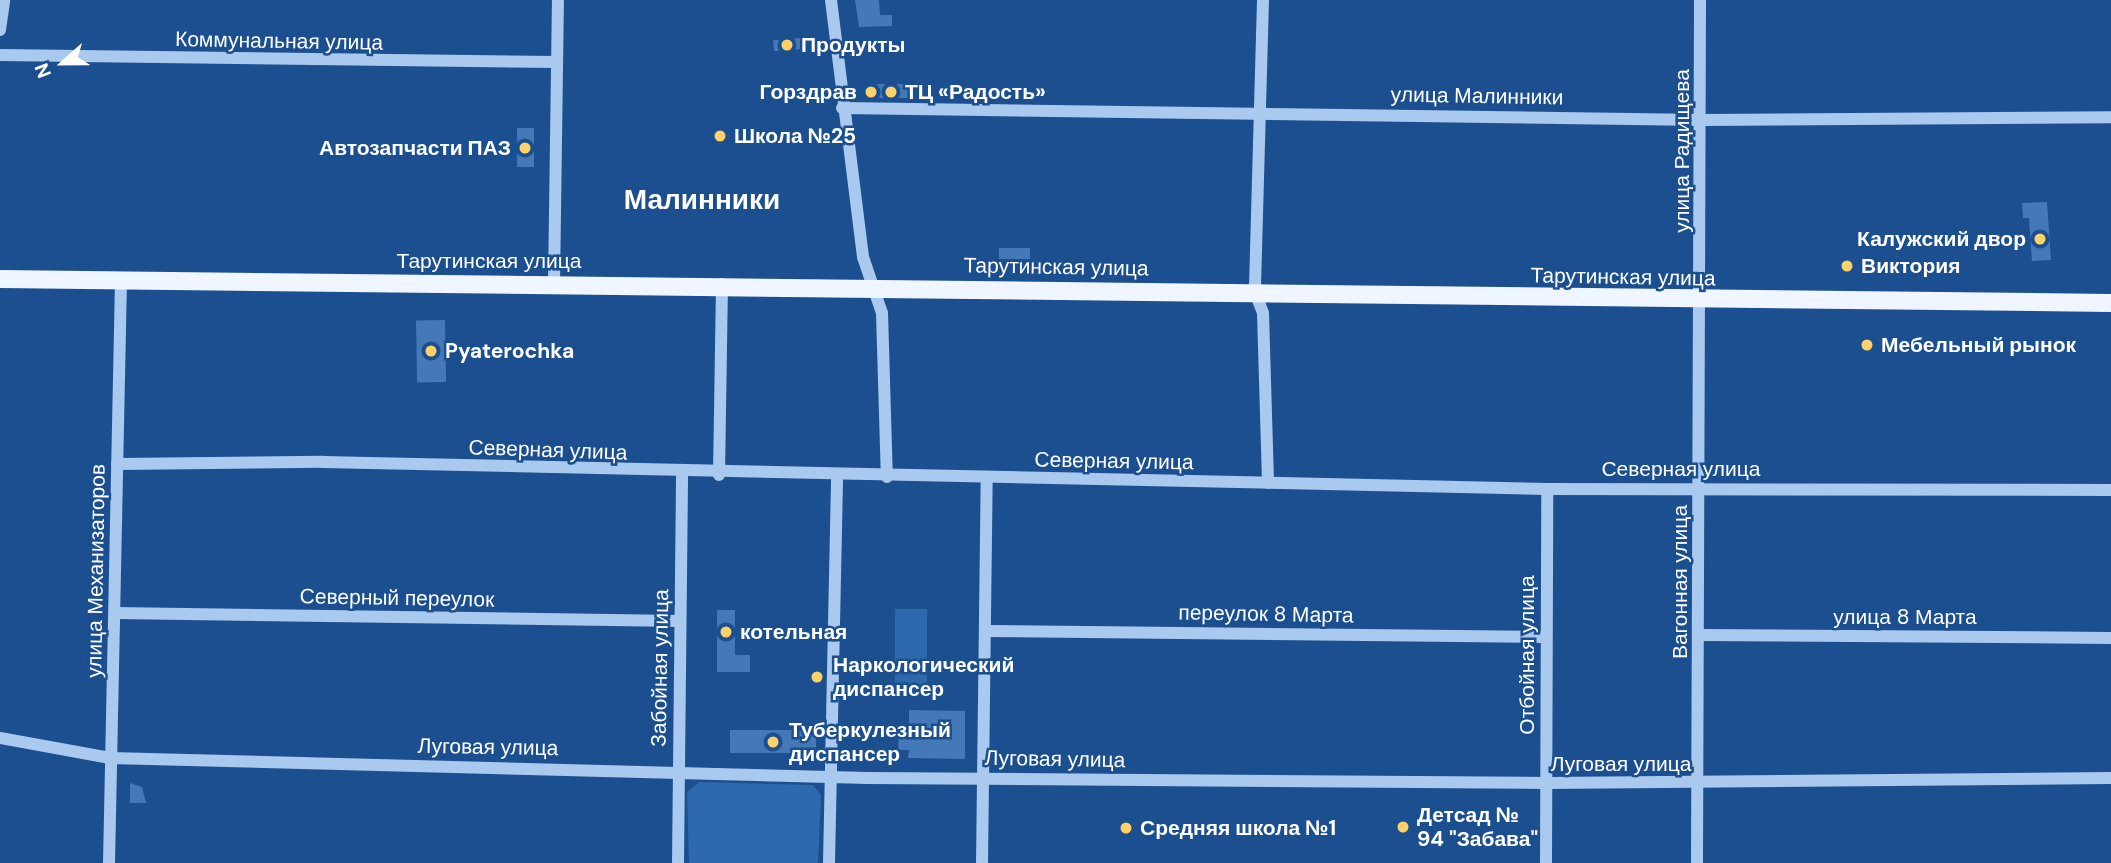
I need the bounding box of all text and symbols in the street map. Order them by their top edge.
street label: Коммунальная улица [175,27,383,55]
north arrow [28,28,98,98]
place label: Продукты [801,32,905,58]
marker: Продукты [779,37,795,53]
text: N [29,60,57,82]
street label: улица Радищева [1669,69,1695,233]
place label: Горздрав [760,79,857,105]
place label: ТЦ «Радость» [905,79,1046,105]
street label: улица Малинники [1391,82,1563,110]
marker: Горздрав [863,84,879,100]
marker: ТЦ «Радость» [883,84,899,100]
place label: Школа №25 [734,123,856,149]
marker: Школа №25 [712,128,728,144]
place label: Автозапчасти ПАЗ [319,135,511,161]
marker: Автозапчасти ПАЗ [517,140,533,156]
district label: Малинники [624,183,780,217]
place label: Калужский двор [1857,226,2026,252]
marker: Калужский двор [2032,231,2048,247]
street label: Тарутинская улица [397,248,581,274]
street label: Тарутинская улица [963,253,1149,281]
place label: Виктория [1861,253,1960,279]
marker: Виктория [1839,258,1855,274]
street label: Тарутинская улица [1530,263,1716,291]
place label: Мебельный рынок [1881,332,2076,358]
marker: Мебельный рынок [1859,337,1875,353]
place label: Pyaterochka [445,338,574,364]
marker: Pyaterochka [423,343,439,359]
street label: Северная улица [468,435,628,465]
street label: Северная улица [1034,447,1194,475]
street label: Северная улица [1601,456,1761,482]
street label: улица Механизаторов [82,464,110,678]
street label: Вагонная улица [1667,505,1693,659]
street label: Отбойная улица [1514,575,1540,735]
street label: Северный переулок [299,584,495,612]
street label: Забойная улица [646,589,674,747]
street label: переулок 8 Марта [1178,600,1354,628]
street label: улица 8 Марта [1833,604,1977,630]
place label: котельная [740,619,847,645]
marker: котельная [718,624,734,640]
place label: Наркологический диспансер [833,652,1014,702]
marker: Наркологический диспансер [807,667,827,687]
place label: Туберкулезный диспансер [789,717,951,767]
marker: Туберкулезный диспансер [763,732,783,752]
street label: Луговая улица [417,733,559,761]
street label: Луговая улица [984,745,1126,773]
street label: Луговая улица [1551,751,1691,777]
place label: Детсад № 94 "Забава" [1417,802,1538,852]
place label: Средняя школа №1 [1140,815,1336,841]
marker: Детсад № 94 "Забава" [1395,819,1411,835]
marker: Средняя школа №1 [1118,820,1134,836]

